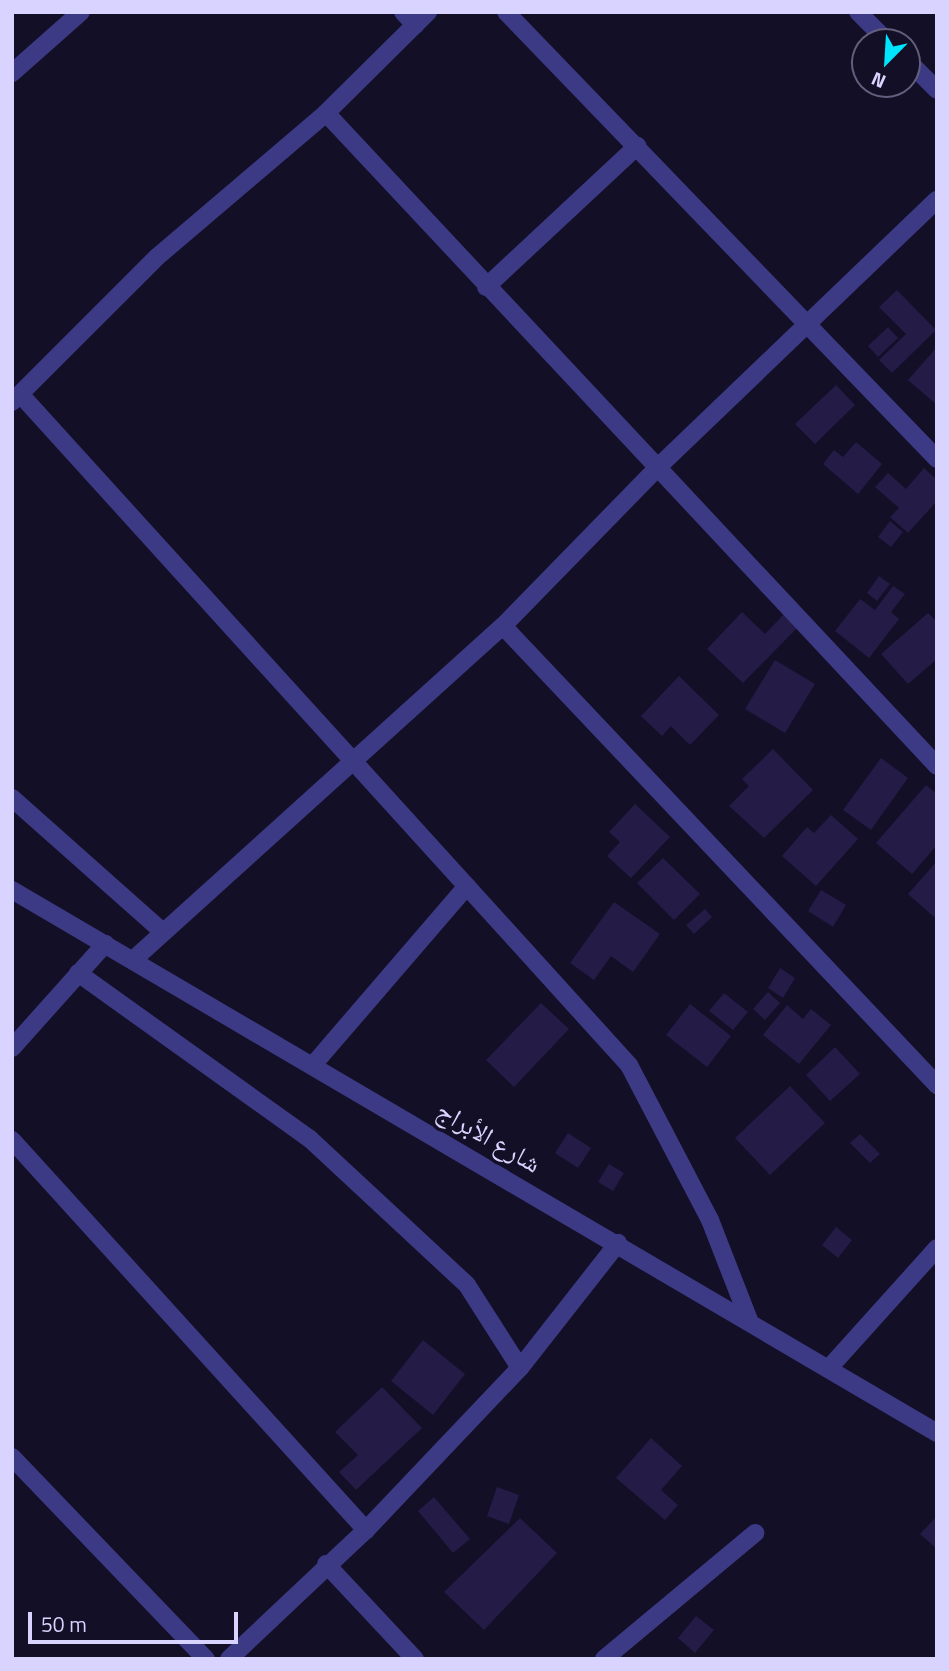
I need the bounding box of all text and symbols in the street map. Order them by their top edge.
north arrow [851,28,921,98]
text: N [866,65,890,97]
street label: شارع الأبراج [431,1095,547,1179]
scale bar [32,1598,242,1642]
text: 50 m [41,1608,87,1640]

